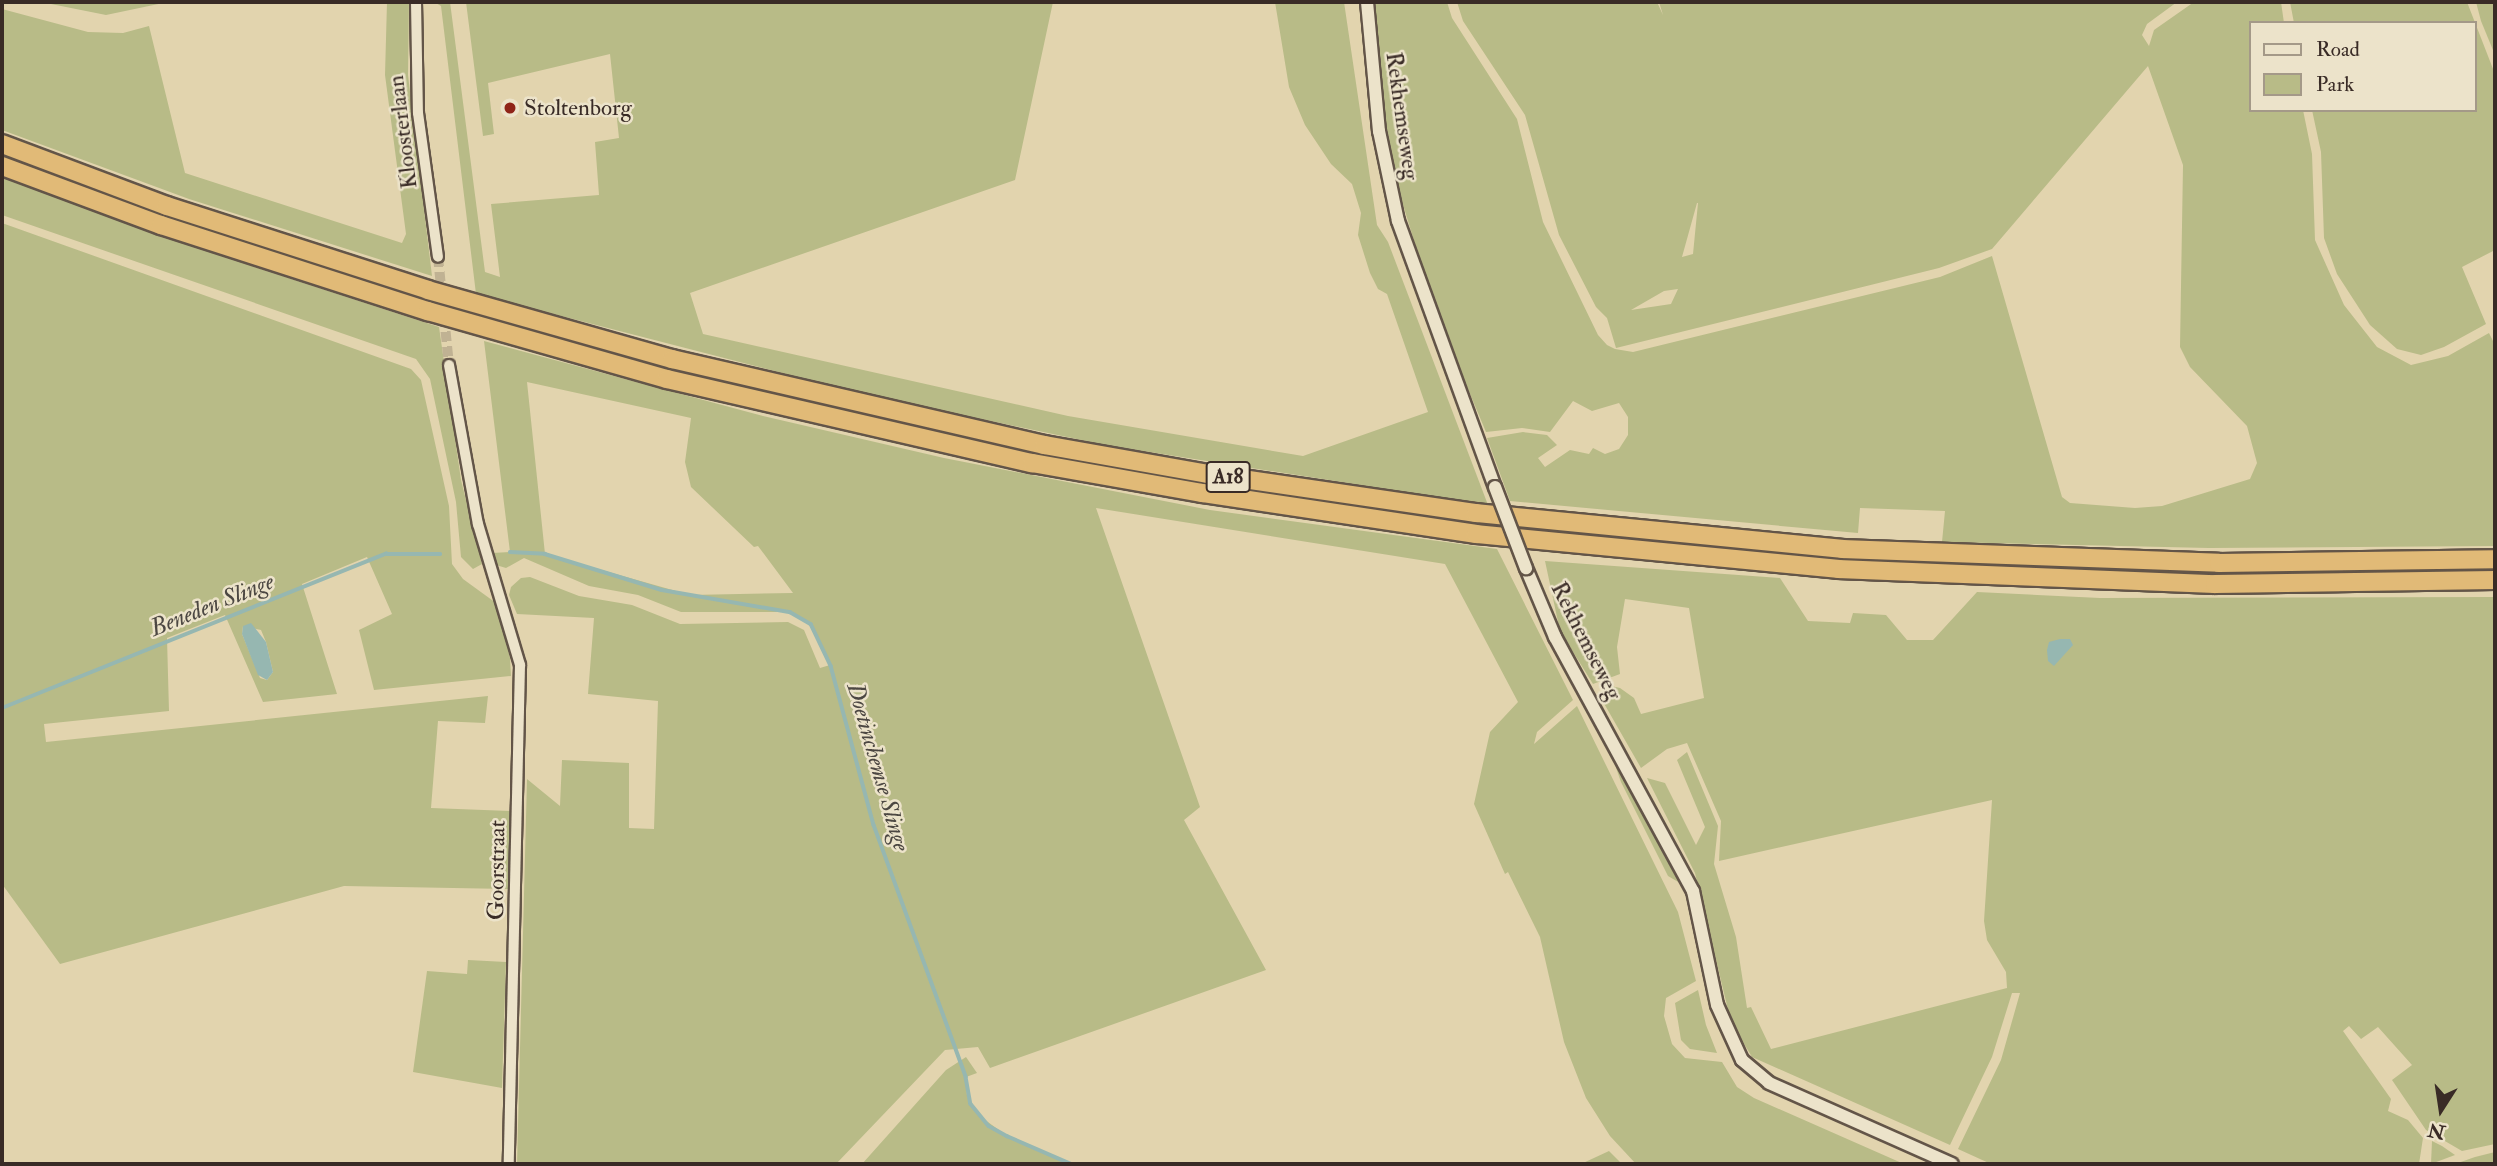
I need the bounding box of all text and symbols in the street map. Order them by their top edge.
legend [2248,21,2476,112]
text: Road [2316,36,2360,63]
street label: Rekhemseweg [1379,50,1425,182]
text: Park [2316,71,2354,98]
street label: Kloosterlaan [382,74,424,190]
place label: Stoltenborg [524,94,632,122]
marker: Stoltenborg [502,100,518,116]
road number: A18 [1205,460,1251,494]
water label: Beneden Slinge [146,567,278,643]
street label: Rekhemseweg [1544,577,1628,705]
water label: Doetinchemse Slinge [840,680,916,854]
street label: Goorstraat [482,820,512,920]
north arrow [2406,1075,2476,1145]
text: N [2426,1117,2447,1144]

